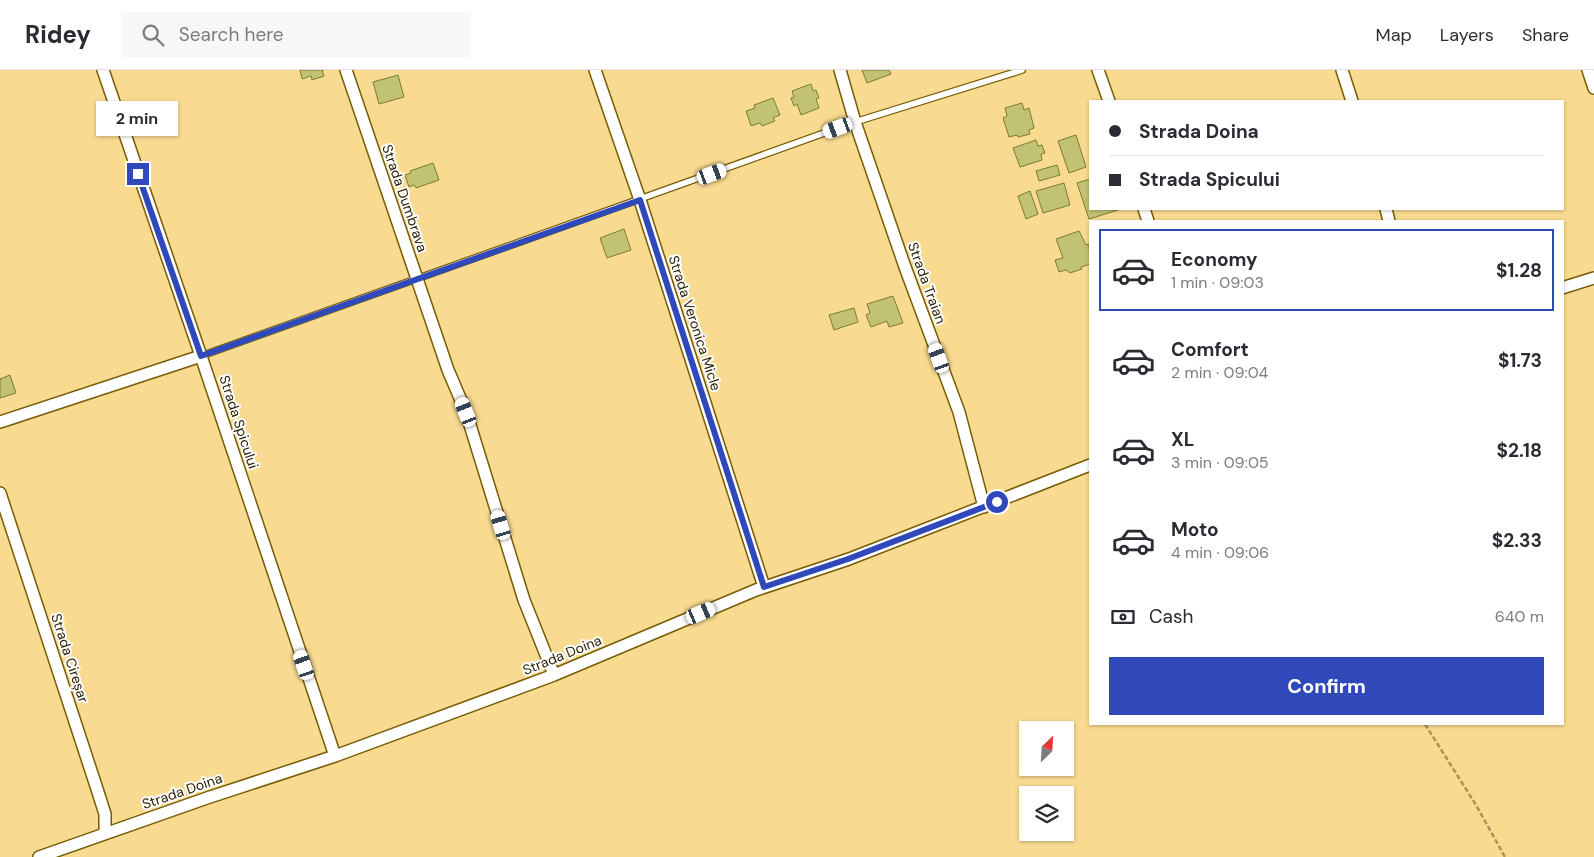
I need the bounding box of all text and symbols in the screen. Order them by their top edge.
search box [121,12,471,57]
text: Ridey [25,19,91,50]
icon: search [139,21,167,49]
text: Search here [179,22,284,47]
text: Map [1376,23,1412,47]
text: Layers [1440,23,1494,47]
text: Share [1522,23,1569,47]
callout: 2 min [97,102,179,136]
text: 2 min [116,108,158,129]
car [821,116,854,140]
text: Strada Doina [1139,119,1259,144]
street label: Strada Dumbrava [378,142,432,254]
car [695,162,728,186]
route end [127,163,149,185]
text: Strada Spicului [1139,167,1280,192]
street label: Strada Traian [904,240,950,326]
text: Economy [1171,247,1258,272]
icon: car [1111,248,1156,293]
street label: Strada Veronica Micle [665,253,725,393]
text: $1.28 [1496,258,1542,283]
text: 1 min · 09:03 [1171,272,1264,293]
text: Comfort [1171,337,1249,362]
icon: car [1111,338,1156,383]
car [926,341,951,375]
text: $1.73 [1498,348,1542,373]
text: 2 min · 09:04 [1171,362,1268,383]
street label: Strada Spicului [215,373,263,471]
car [453,395,478,429]
text: XL [1171,427,1194,452]
icon: car [1111,428,1156,473]
text: $2.18 [1496,438,1542,463]
text: 3 min · 09:05 [1171,452,1269,473]
route start [986,491,1008,513]
car [489,508,512,542]
text: Moto [1171,517,1219,542]
icon: car [1111,518,1156,563]
text: $2.33 [1492,528,1542,553]
text: 4 min · 09:06 [1171,542,1269,563]
car [684,600,717,626]
icon: cash [1109,603,1137,631]
text: Cash [1149,604,1193,629]
text: 640 m [1495,606,1544,627]
street label: Strada Cireșar [47,611,93,705]
street label: Strada Doina [520,631,604,679]
car [292,648,315,682]
button: Confirm [1109,657,1544,715]
north arrow [1019,721,1074,776]
map controls [1019,721,1074,841]
street label: Strada Doina [140,769,224,813]
button: layers [1019,786,1074,841]

